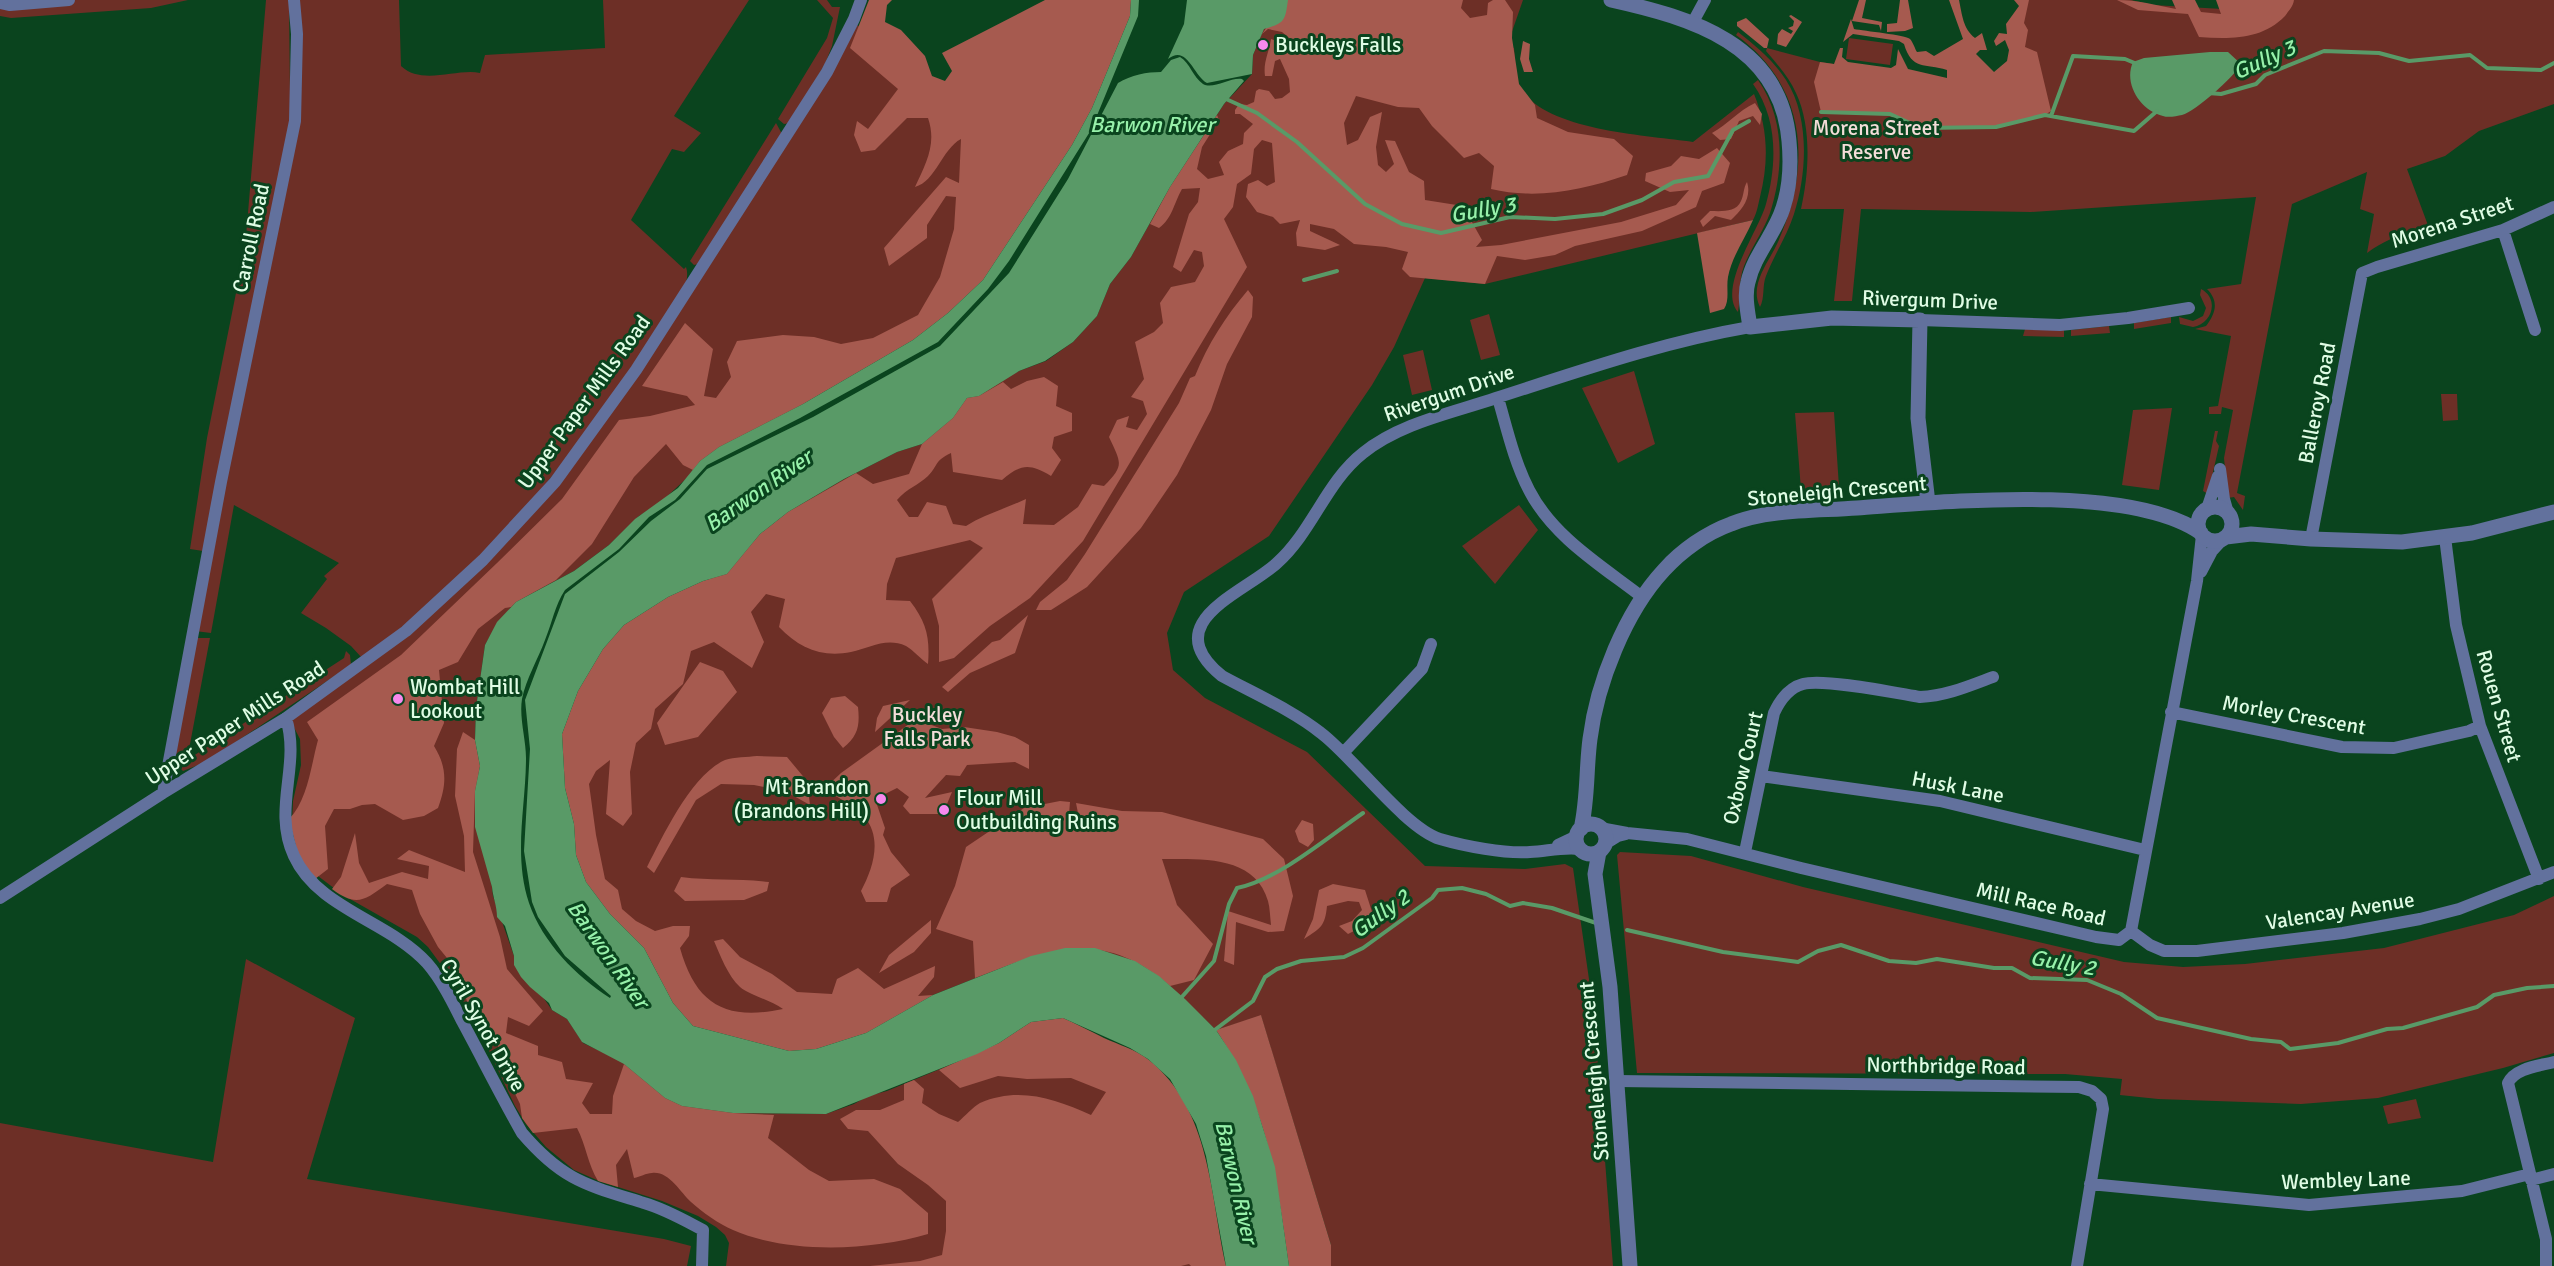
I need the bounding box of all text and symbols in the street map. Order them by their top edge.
place label: Buckleys Falls [1275,32,1401,58]
water label: Gully 3 [2229,33,2302,85]
marker: Buckleys Falls [1256,38,1270,52]
water label: Barwon River [1090,111,1217,138]
park label: Morena Street Reserve [1812,115,1940,165]
street label: Carroll Road [227,181,275,295]
water label: Gully 3 [1448,190,1520,228]
street label: Morena Street [2388,190,2516,254]
street label: Rivergum Drive [1861,285,1999,315]
street label: Upper Paper Mills Road [512,310,656,494]
street label: Balleroy Road [2292,340,2342,466]
street label: Rivergum Drive [1380,359,1518,427]
water label: Barwon River [699,442,819,537]
street label: Stoneleigh Crescent [1746,470,1928,512]
street label: Rouen Street [2471,647,2527,765]
street label: Upper Paper Mills Road [140,655,330,791]
place label: Wombat Hill Lookout [410,674,520,724]
street label: Morley Crescent [2220,690,2368,740]
marker: Wombat Hill Lookout [391,692,405,706]
park label: Buckley Falls Park [883,702,971,752]
street label: Oxbow Court [1717,709,1769,827]
street label: Husk Lane [1910,765,2006,809]
place label: Mt Brandon (Brandons Hill) [734,774,869,824]
place label: Flour Mill Outbuilding Ruins [956,785,1117,835]
marker: Mt Brandon (Brandons Hill) [874,792,888,806]
marker: Flour Mill Outbuilding Ruins [937,803,951,817]
street label: Mill Race Road [1974,876,2108,932]
water label: Gully 2 [1346,882,1416,944]
street label: Valencay Avenue [2264,886,2416,936]
water label: Barwon River [562,895,657,1015]
water label: Gully 2 [2028,944,2100,982]
street label: Cyril Synot Drive [434,954,532,1096]
street label: Stoneleigh Crescent [1573,980,1615,1162]
street label: Northbridge Road [1866,1052,2026,1080]
water label: Barwon River [1209,1118,1264,1249]
street label: Wembley Lane [2281,1165,2411,1195]

